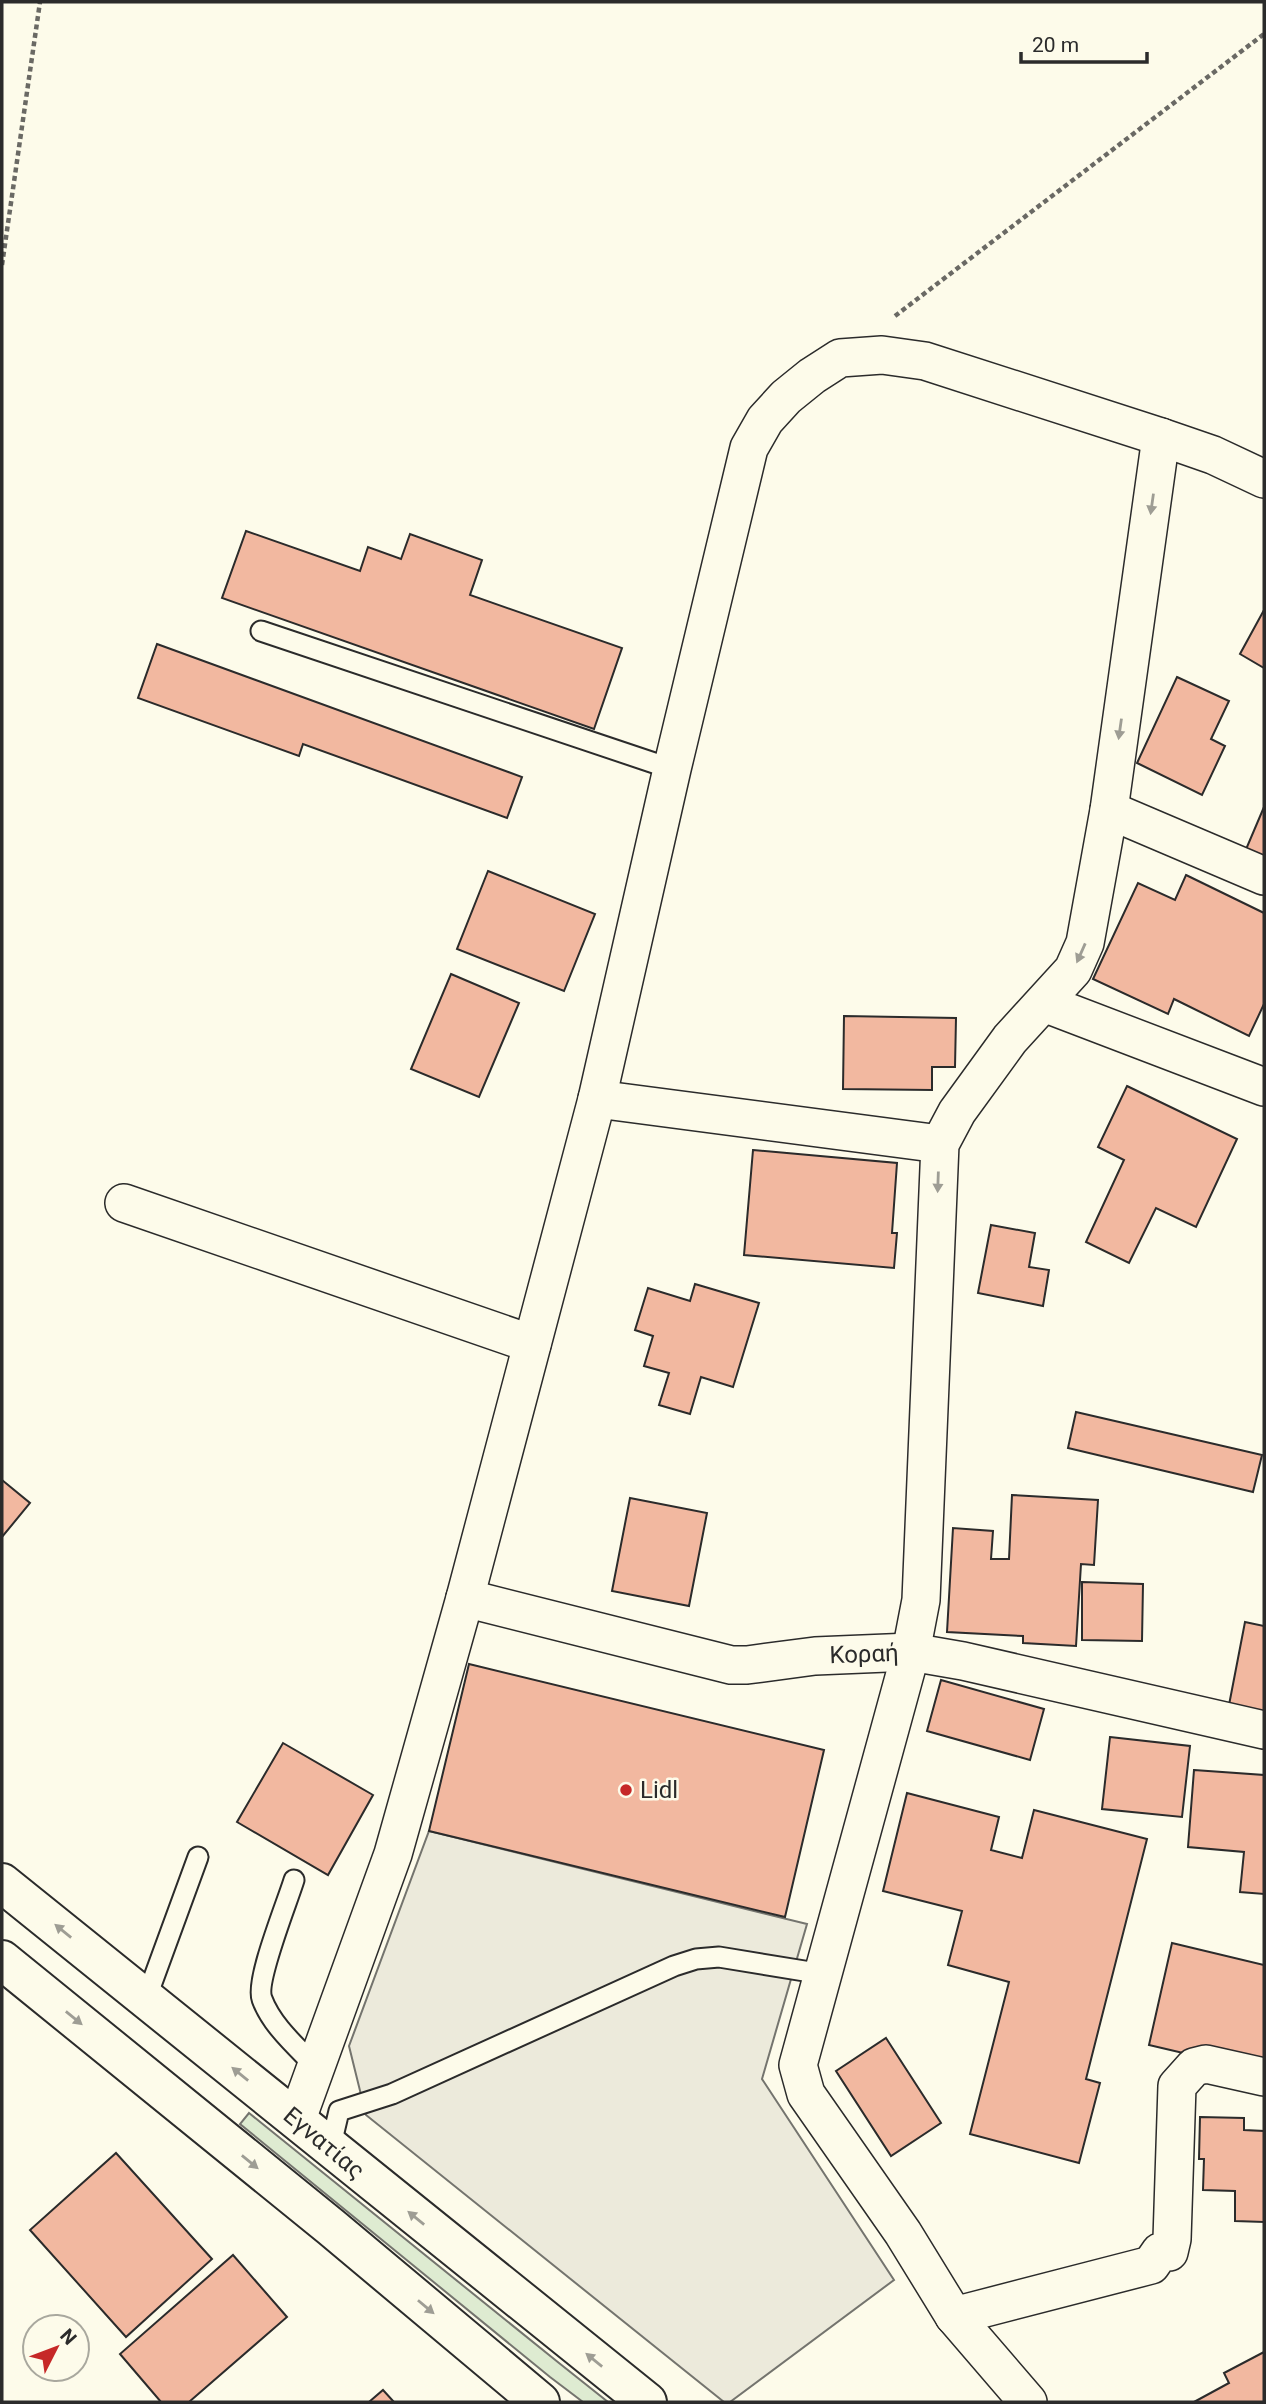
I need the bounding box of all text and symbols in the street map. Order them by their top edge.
scale bar [1021,21,1147,65]
text: 20 m [1032,33,1079,57]
one-way arrow [1146,493,1157,515]
one-way arrow [1114,719,1125,741]
one-way arrow [1075,943,1087,963]
one-way arrow [933,1171,944,1193]
street label: Κοραή [829,1639,899,1669]
place label: Lidl [640,1776,678,1804]
marker: Lidl [618,1782,634,1798]
one-way arrow [54,1924,72,1939]
one-way arrow [65,2010,82,2025]
one-way arrow [231,2067,249,2081]
street label: Εγνατίας [278,2101,370,2185]
one-way arrow [242,2154,259,2169]
one-way arrow [408,2210,426,2225]
one-way arrow [416,2299,434,2314]
north arrow [21,2313,91,2383]
text: N [55,2324,81,2350]
one-way arrow [585,2352,603,2367]

